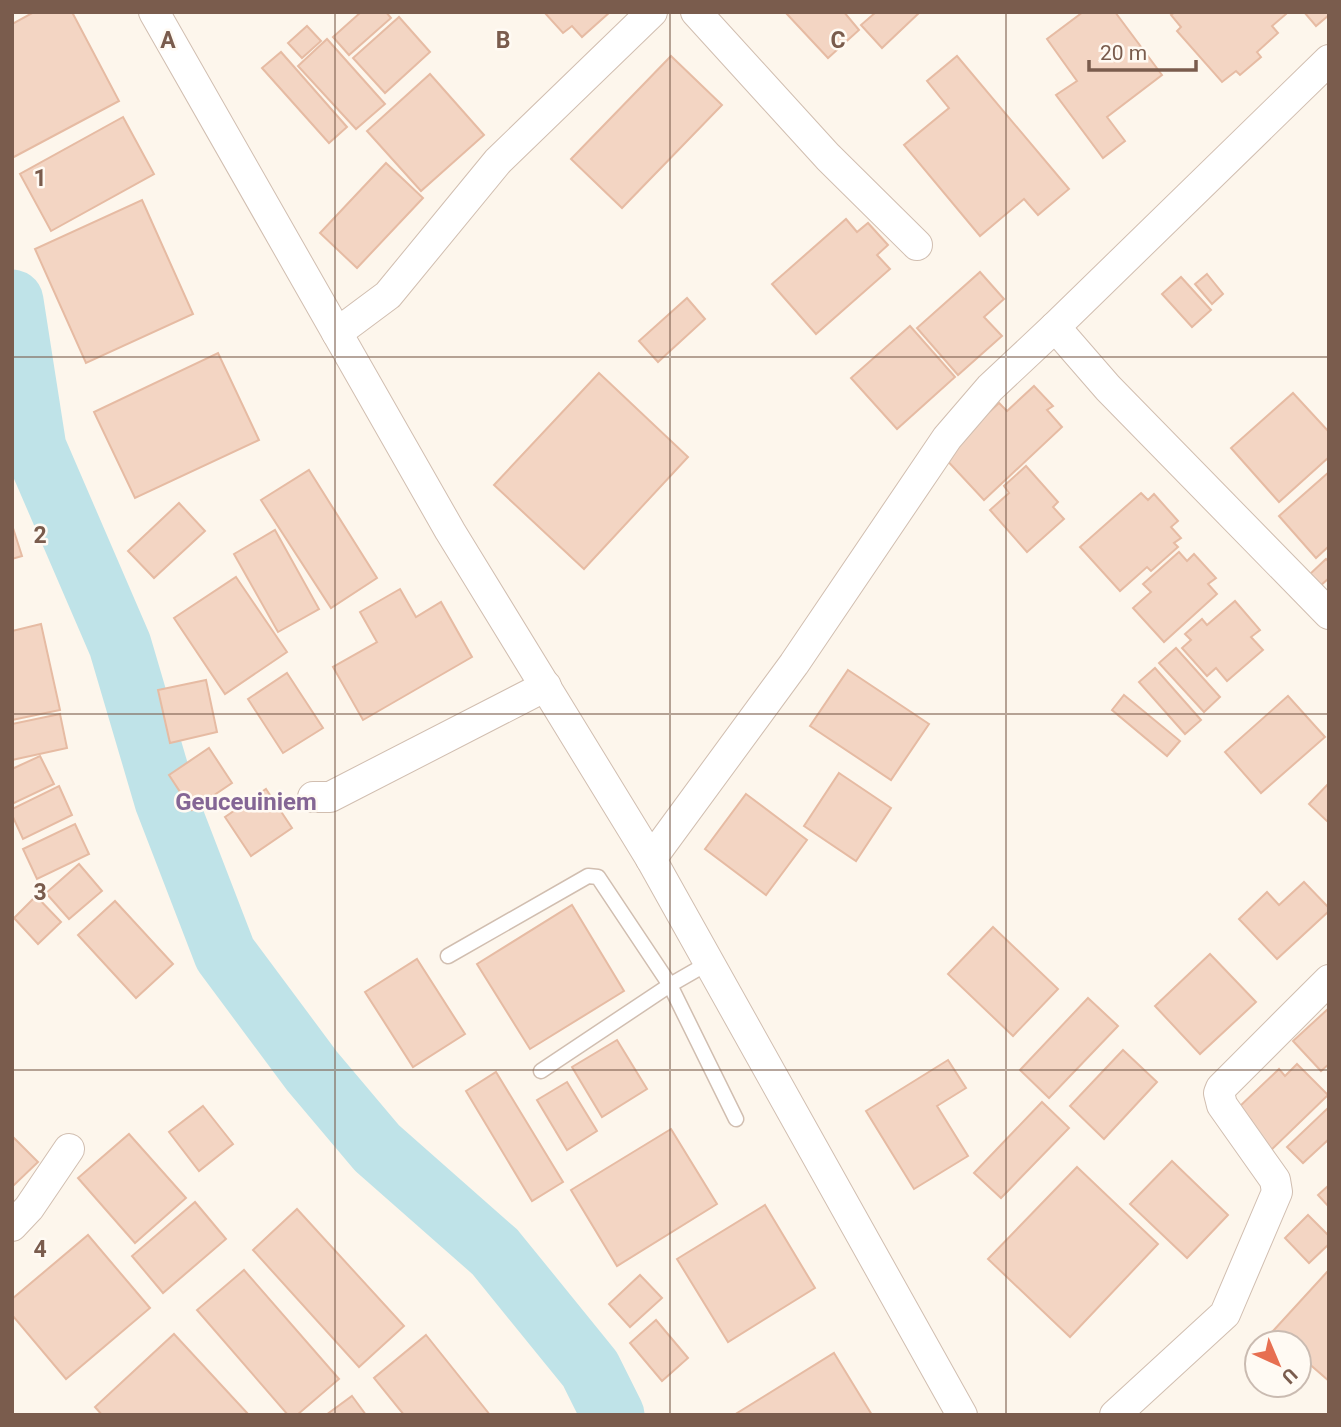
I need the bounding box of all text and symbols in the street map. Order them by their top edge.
text: A [160,27,176,54]
text: B [496,27,510,54]
text: C [830,27,846,54]
scale bar [1089,28,1196,72]
text: 20 m [1100,41,1147,65]
text: 1 [33,165,47,192]
text: 2 [33,522,47,549]
district label: Geuceuiniem [175,788,317,816]
text: 3 [33,879,47,906]
text: 4 [33,1236,47,1263]
north arrow [1243,1329,1313,1399]
text: U [1277,1363,1302,1388]

